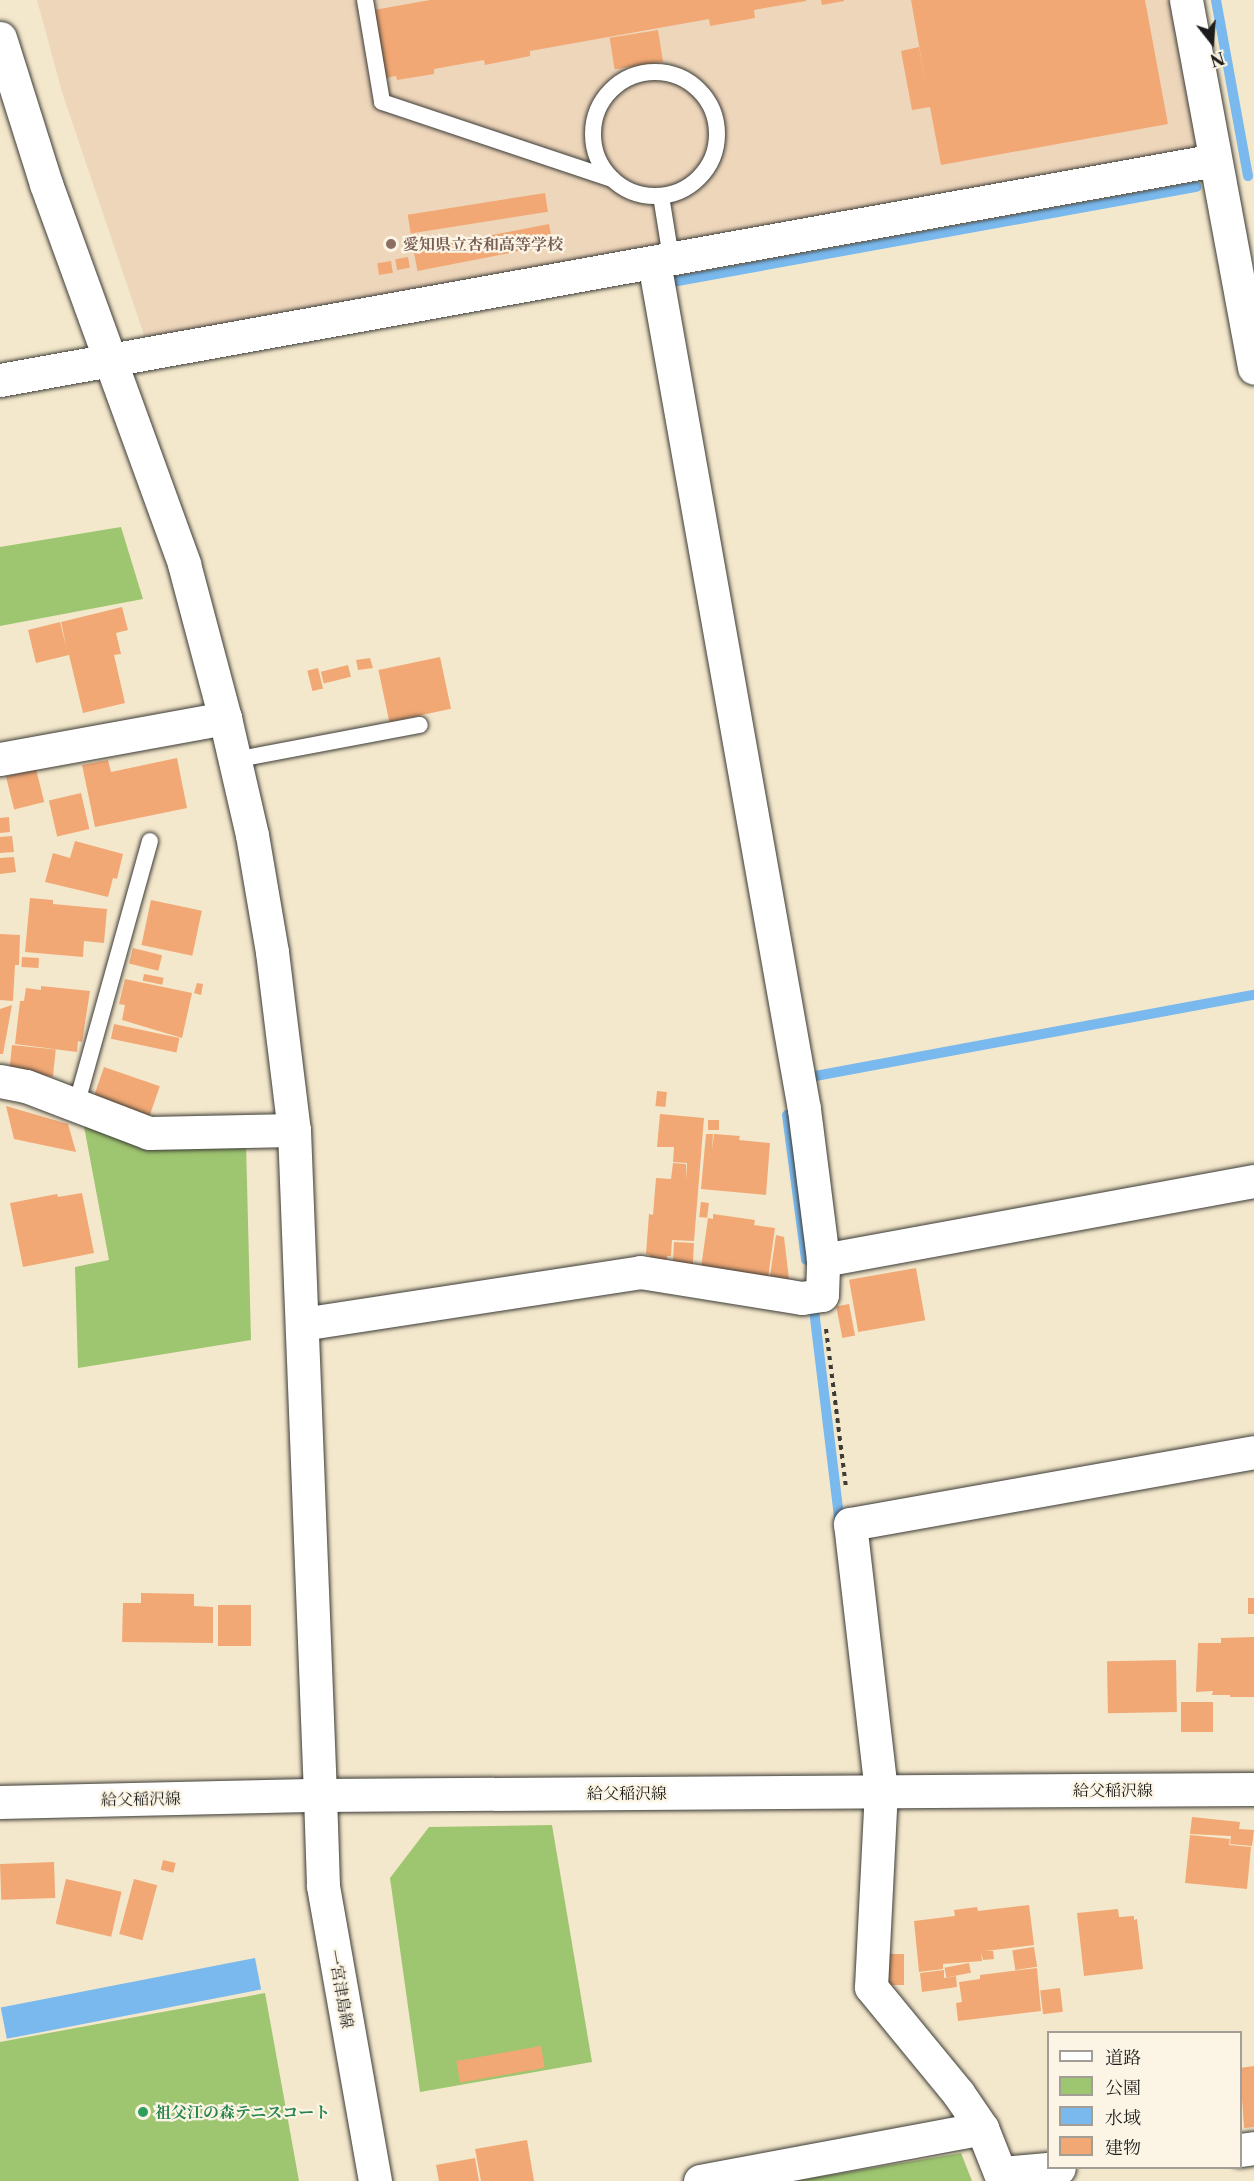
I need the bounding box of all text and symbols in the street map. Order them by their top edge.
north arrow [1182,12,1242,72]
text: N [1208,48,1227,71]
place label: 愛知県立杏和高等学校 [403,234,563,254]
marker: 愛知県立杏和高等学校 [384,237,398,251]
street label: 給父稲沢線 [1073,1780,1153,1800]
street label: 給父稲沢線 [587,1783,667,1803]
street label: 給父稲沢線 [101,1789,181,1809]
street label: 一宮津島線 [325,1948,357,2030]
legend [1047,2031,1242,2169]
text: 道路 [1105,2047,1141,2069]
text: 公園 [1105,2077,1141,2099]
place label: 祖父江の森テニスコート [155,2102,331,2122]
marker: 祖父江の森テニスコート [136,2105,150,2119]
text: 水域 [1105,2107,1141,2129]
text: 建物 [1105,2137,1141,2159]

